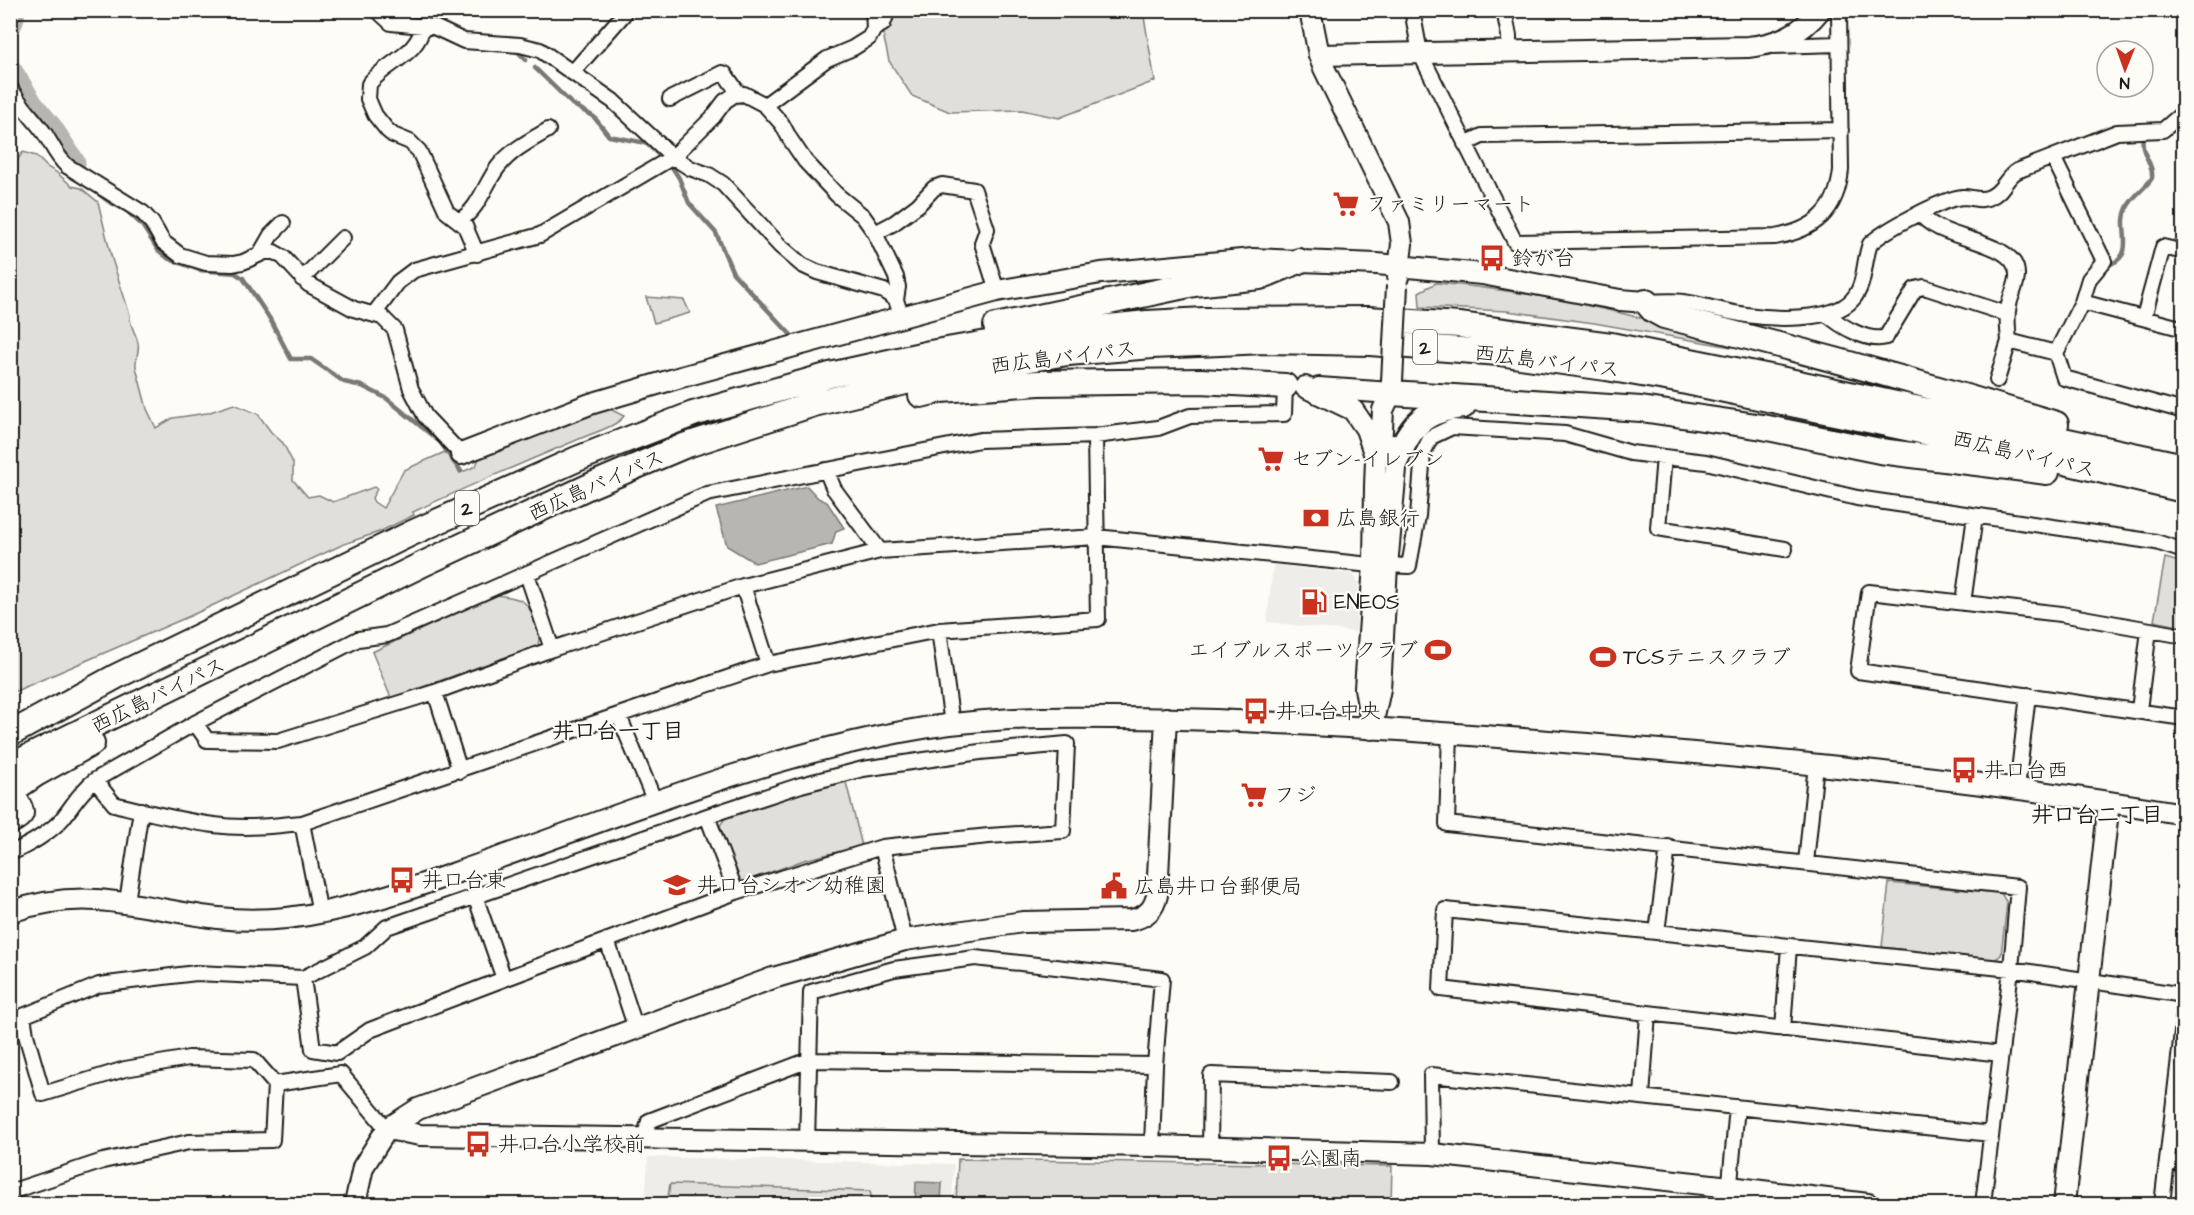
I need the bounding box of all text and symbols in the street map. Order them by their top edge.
north arrow [2095,39,2155,99]
text: N [2120,72,2130,94]
supermarket icon: ファミリーマート [1331,189,1361,219]
place label: ファミリーマート [1366,190,1534,219]
bus stop icon: 鈴が台 [1477,243,1507,273]
place label: 鈴が台 [1512,244,1575,273]
road number: 2 [1413,330,1437,364]
street label: 西広島バイパス [989,334,1138,381]
street label: 西広島バイパス [1472,338,1621,385]
street label: 西広島バイパス [1949,424,2099,485]
street label: 西広島バイパス [523,442,669,529]
supermarket icon: セブン-イレブン [1256,444,1286,474]
place label: セブン-イレブン [1291,445,1445,474]
road number: 2 [455,491,479,525]
bank icon: 広島銀行 [1301,503,1331,533]
place label: 広島銀行 [1336,504,1420,533]
fuel station icon: ENEOS [1299,587,1329,617]
place label: ENEOS [1334,588,1400,617]
sports icon: エイブルスポーツクラブ [1423,635,1453,665]
place label: エイブルスポーツクラブ [1188,636,1418,665]
sports icon: TCSテニスクラブ [1588,642,1618,672]
place label: TCSテニスクラブ [1623,643,1791,672]
street label: 西広島バイパス [86,650,230,741]
bus stop icon: 井口台中央 [1241,696,1271,726]
place label: 井口台中央 [1276,697,1381,726]
district label: 井口台一丁目 [552,716,684,747]
bus stop icon: 井口台西 [1949,755,1979,785]
place label: 井口台西 [1984,756,2068,785]
supermarket icon: フジ [1239,780,1269,810]
place label: フジ [1274,781,1316,810]
district label: 井口台二丁目 [2031,800,2163,831]
bus stop icon: 井口台東 [387,865,417,895]
place label: 井口台東 [422,866,506,895]
school or university icon: 井口台シオン幼稚園 [662,870,692,900]
place label: 井口台シオン幼稚園 [697,871,886,900]
public building icon: 広島井口台郵便局 [1099,871,1129,901]
place label: 広島井口台郵便局 [1134,872,1302,901]
bus stop icon: 井口台小学校前 [463,1129,493,1159]
place label: 井口台小学校前 [498,1130,645,1159]
bus stop icon: 公園南 [1264,1143,1294,1173]
place label: 公園南 [1299,1144,1362,1173]

